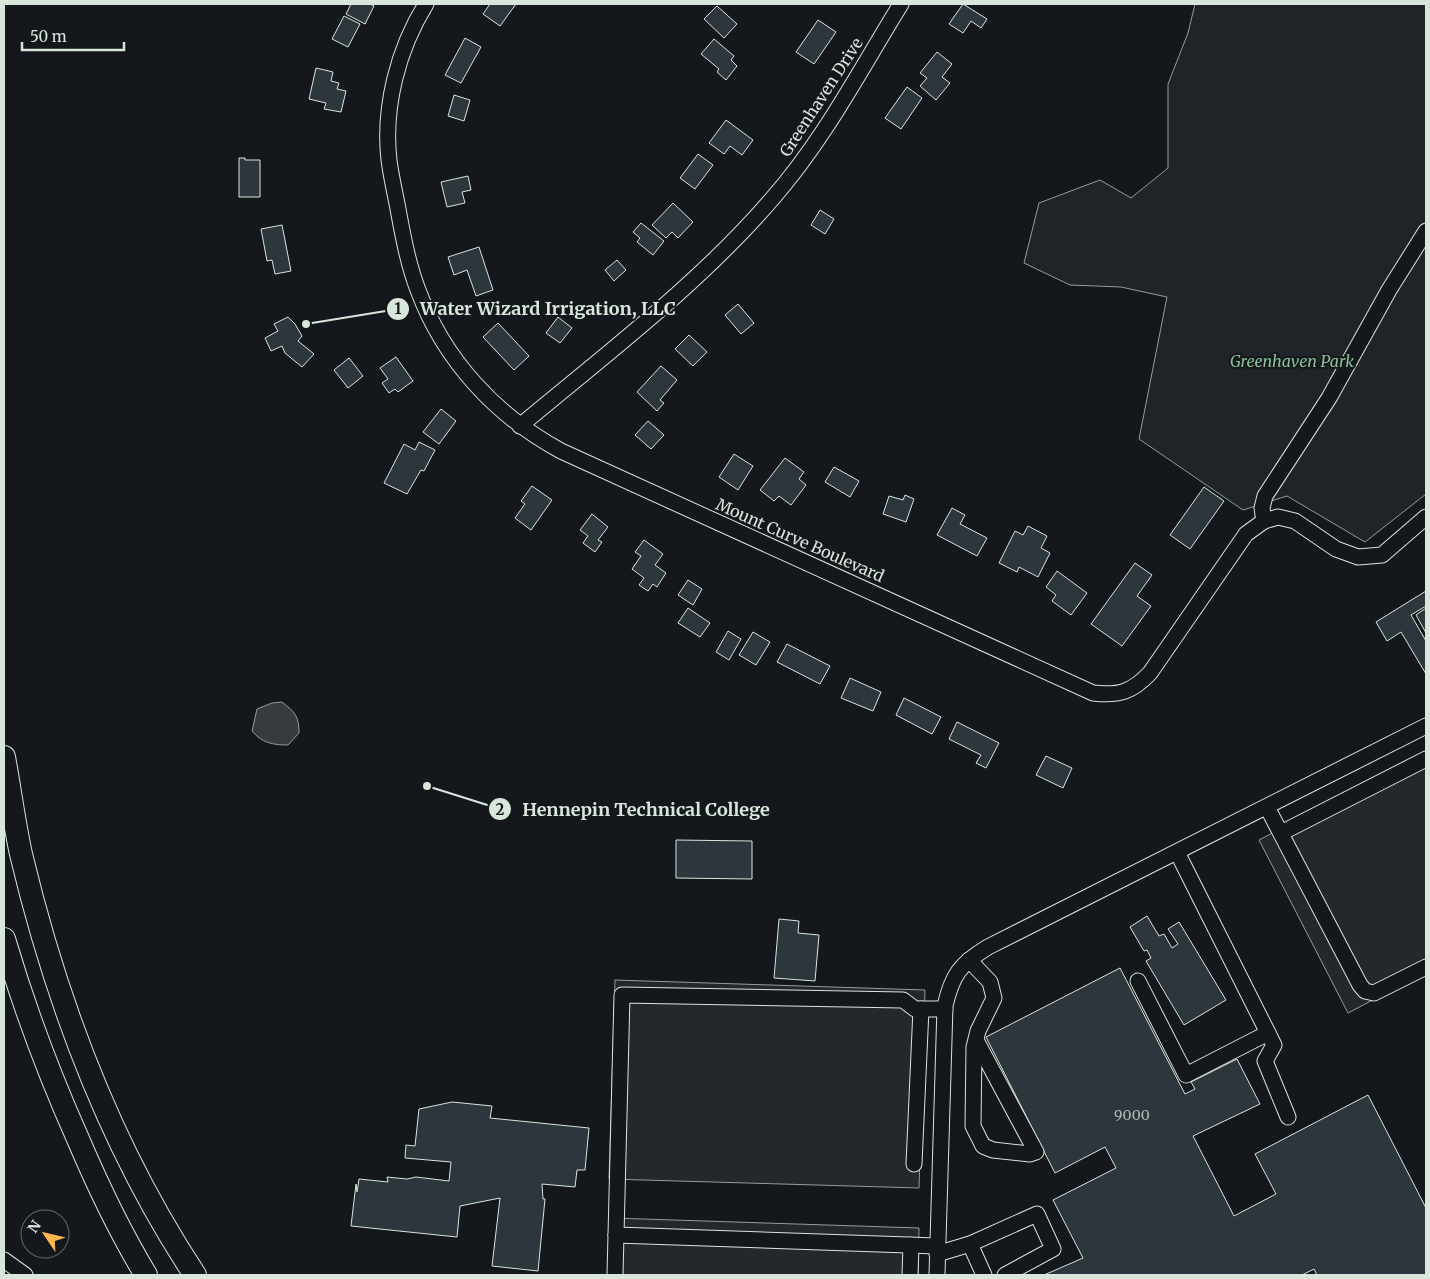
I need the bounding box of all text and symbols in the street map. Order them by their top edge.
scale bar [22,20,125,52]
text: 50 m [30,27,67,46]
street label: Greenhaven Drive [775,34,867,160]
callout: Water Wizard Irrigation, LLC [385,293,686,326]
text: Water Wizard Irrigation, LLC [419,297,676,320]
text: 1 [395,299,402,318]
park label: Greenhaven Park [1230,351,1354,371]
street label: Mount Curve Boulevard [713,494,888,586]
callout: Hennepin Technical College [487,793,780,826]
text: Hennepin Technical College [522,798,770,821]
text: 2 [496,800,505,819]
house number: 9000 [1114,1106,1150,1124]
north arrow [20,1209,70,1259]
text: N [24,1217,45,1236]

